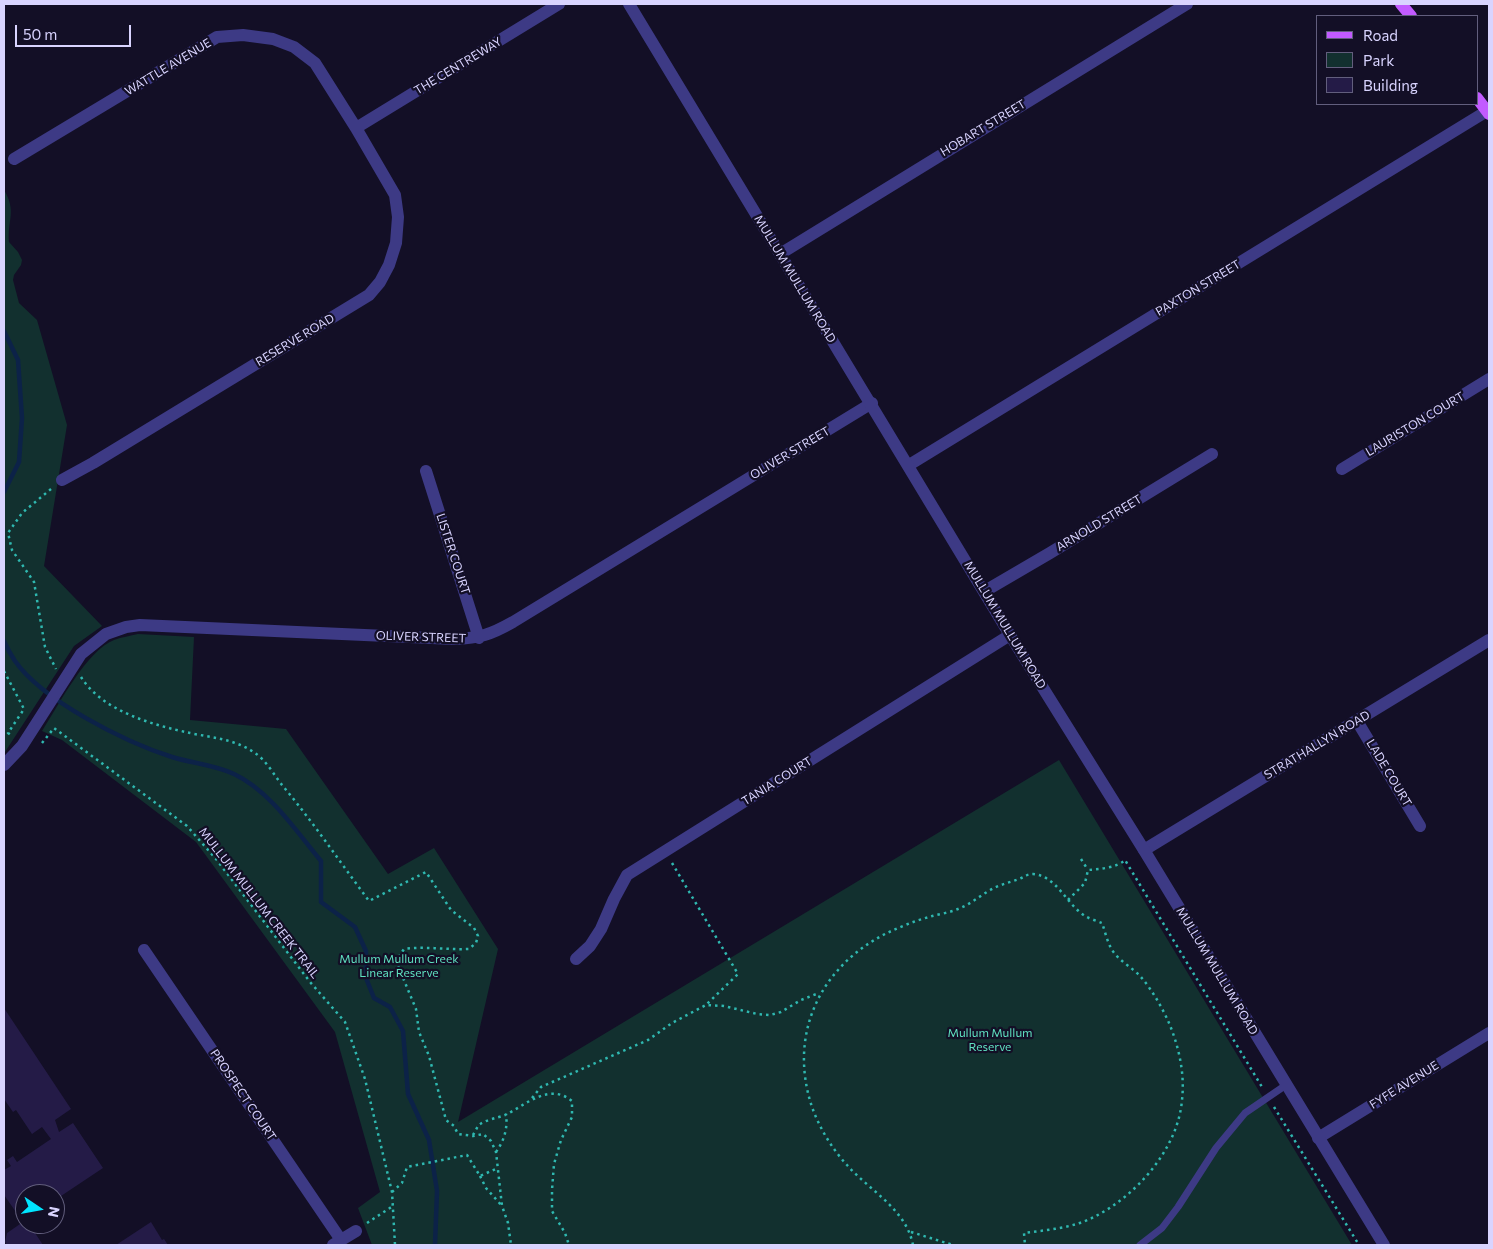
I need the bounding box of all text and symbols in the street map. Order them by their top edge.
scale bar [18,15,134,47]
legend [1316,15,1478,105]
text: 50 m [23,25,57,43]
text: Road [1363,26,1398,44]
street label: THE CENTREWAY [412,34,504,98]
street label: WATTLE AVENUE [122,36,214,98]
text: Park [1363,51,1394,69]
text: Building [1363,76,1418,94]
street label: HOBART STREET [938,97,1028,159]
street label: MULLUM MULLUM ROAD [751,212,839,346]
street label: PAXTON STREET [1153,257,1243,319]
street label: RESERVE ROAD [253,311,337,369]
street label: LAURISTON COURT [1363,389,1467,459]
street label: OLIVER STREET [748,424,832,482]
street label: ARNOLD STREET [1053,492,1145,554]
street label: LISTER COURT [433,512,473,596]
street label: MULLUM MULLUM ROAD [961,558,1049,692]
street label: OLIVER STREET [376,628,466,646]
street label: STRATHALLYN ROAD [1262,708,1372,782]
street label: LADE COURT [1363,737,1415,809]
street label: TANIA COURT [739,754,815,808]
street label: MULLUM MULLUM CREEK TRAIL [196,825,322,981]
street label: MULLUM MULLUM ROAD [1173,904,1261,1038]
park label: Mullum Mullum Creek Linear Reserve [339,952,459,980]
park label: Mullum Mullum Reserve [947,1026,1033,1054]
street label: PROSPECT COURT [207,1046,279,1144]
street label: FYFE AVENUE [1367,1058,1441,1112]
north arrow [15,1184,65,1234]
text: N [45,1205,64,1219]

